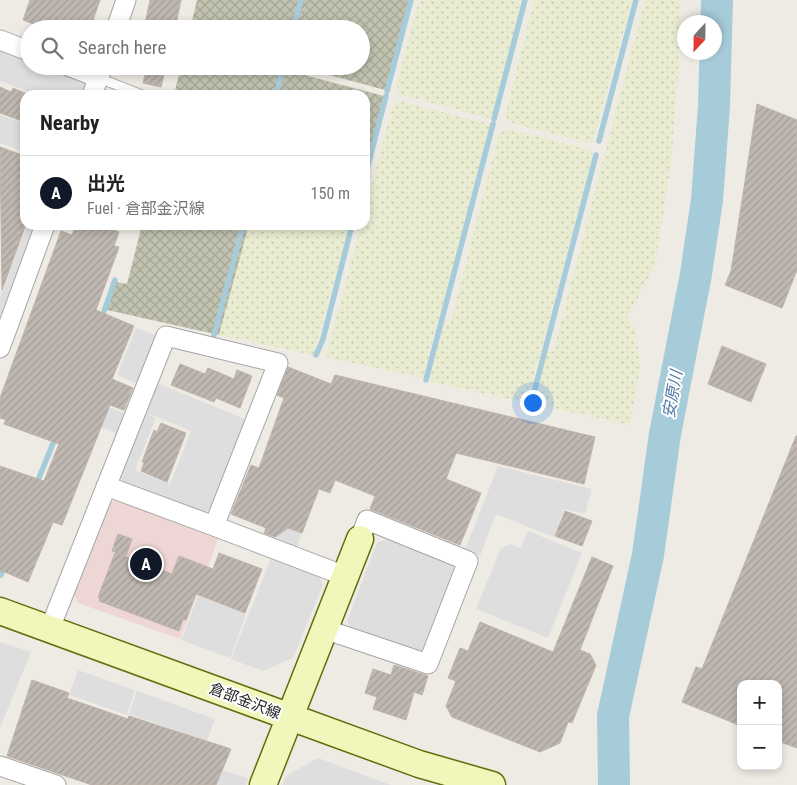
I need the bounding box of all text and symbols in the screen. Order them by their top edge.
north arrow [677,15,722,60]
search box [20,20,370,75]
icon: search [38,34,66,62]
text: Search here [78,36,166,59]
text: Nearby [40,111,99,135]
text: 出光 [87,172,125,195]
text: A [51,184,61,203]
text: 150 m [311,184,350,203]
text: Fuel · 倉部金沢線 [87,199,205,218]
water label: 安原川 [659,367,686,419]
your location [520,390,546,416]
pin: A [130,545,162,583]
street label: 倉部金沢線 [207,679,283,723]
map controls [737,680,782,770]
button: + [737,680,782,725]
button: − [737,725,782,770]

